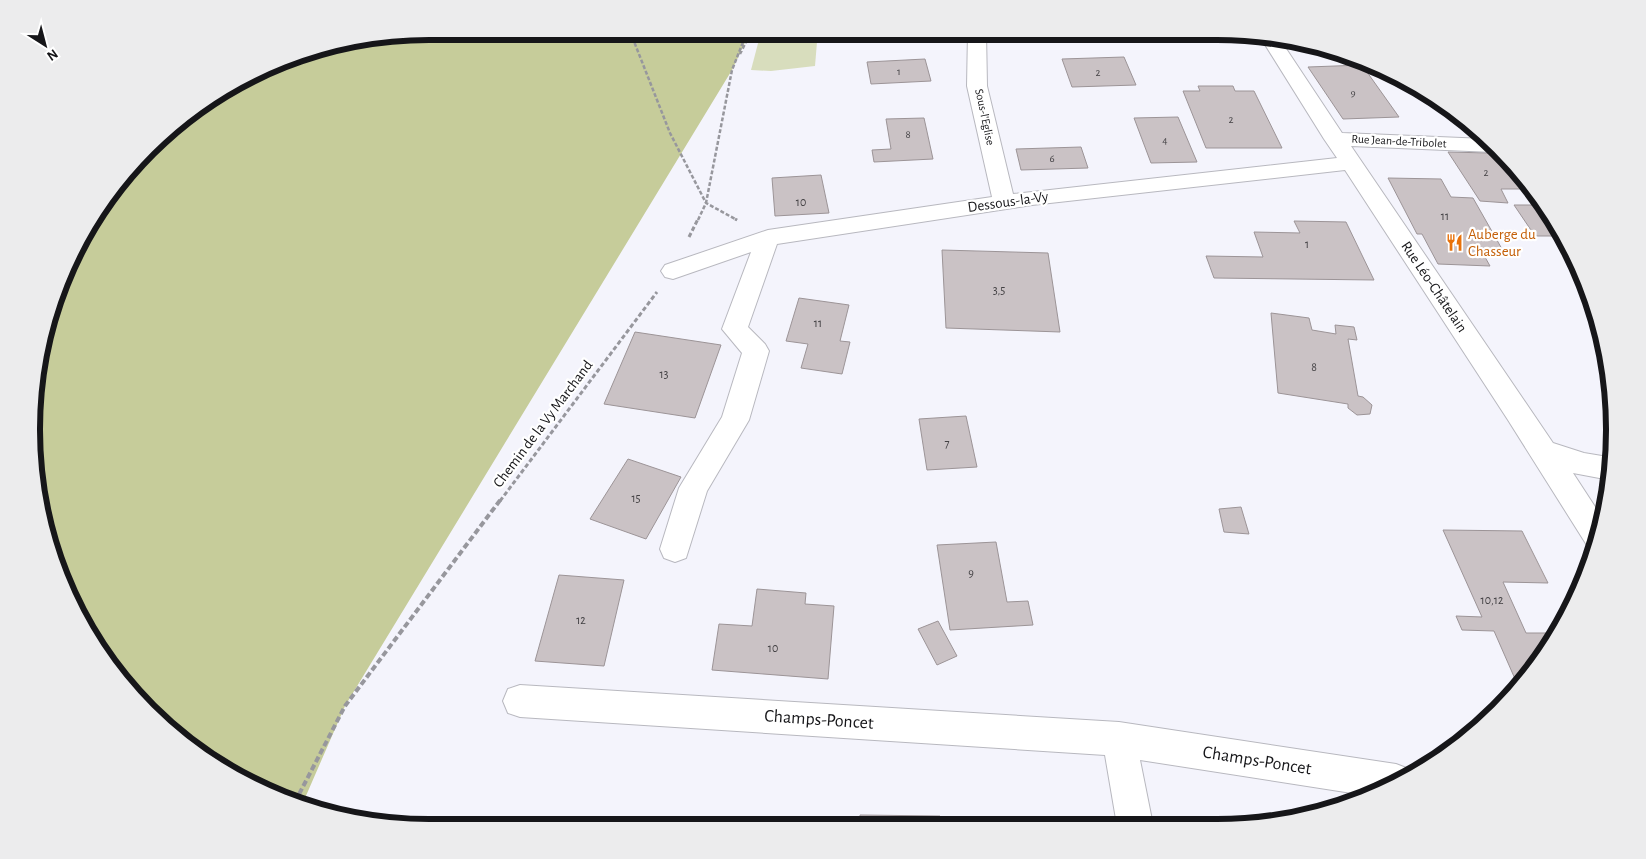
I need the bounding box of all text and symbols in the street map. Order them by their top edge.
north arrow [20,20,70,70]
text: N [44,46,60,63]
house number: 1 [897,66,901,77]
house number: 2 [1095,67,1101,78]
house number: 9 [1350,87,1356,98]
street label: Sous-l'Eglise [973,88,997,146]
house number: 2 [1228,114,1234,125]
house number: 8 [905,129,911,140]
street label: Rue Jean-de-Tribolet [1351,133,1447,149]
house number: 4 [1162,135,1168,146]
house number: 6 [1049,153,1055,164]
house number: 2 [1483,167,1489,178]
street label: Dessous-la-Vy [967,189,1050,215]
house number: 10 [796,196,806,208]
house number: 11 [1441,210,1449,222]
place label: Auberge du Chasseur [1468,227,1536,259]
restaurant icon: Auberge du Chasseur [1444,233,1464,253]
house number: 1 [1305,238,1309,250]
street label: Rue Léo-Châtelain [1398,239,1470,335]
house number: 3,5 [993,284,1005,296]
house number: 11 [814,317,822,329]
street label: Chemin de la Vy Marchand [490,358,596,490]
house number: 8 [1311,361,1317,373]
house number: 13 [659,368,669,380]
house number: 7 [944,437,950,449]
house number: 15 [631,492,641,504]
house number: 9 [968,567,974,579]
house number: 10,12 [1481,594,1504,606]
house number: 12 [576,614,586,626]
house number: 10 [768,642,778,654]
street label: Champs-Poncet [764,707,875,733]
street label: Champs-Poncet [1201,744,1313,779]

